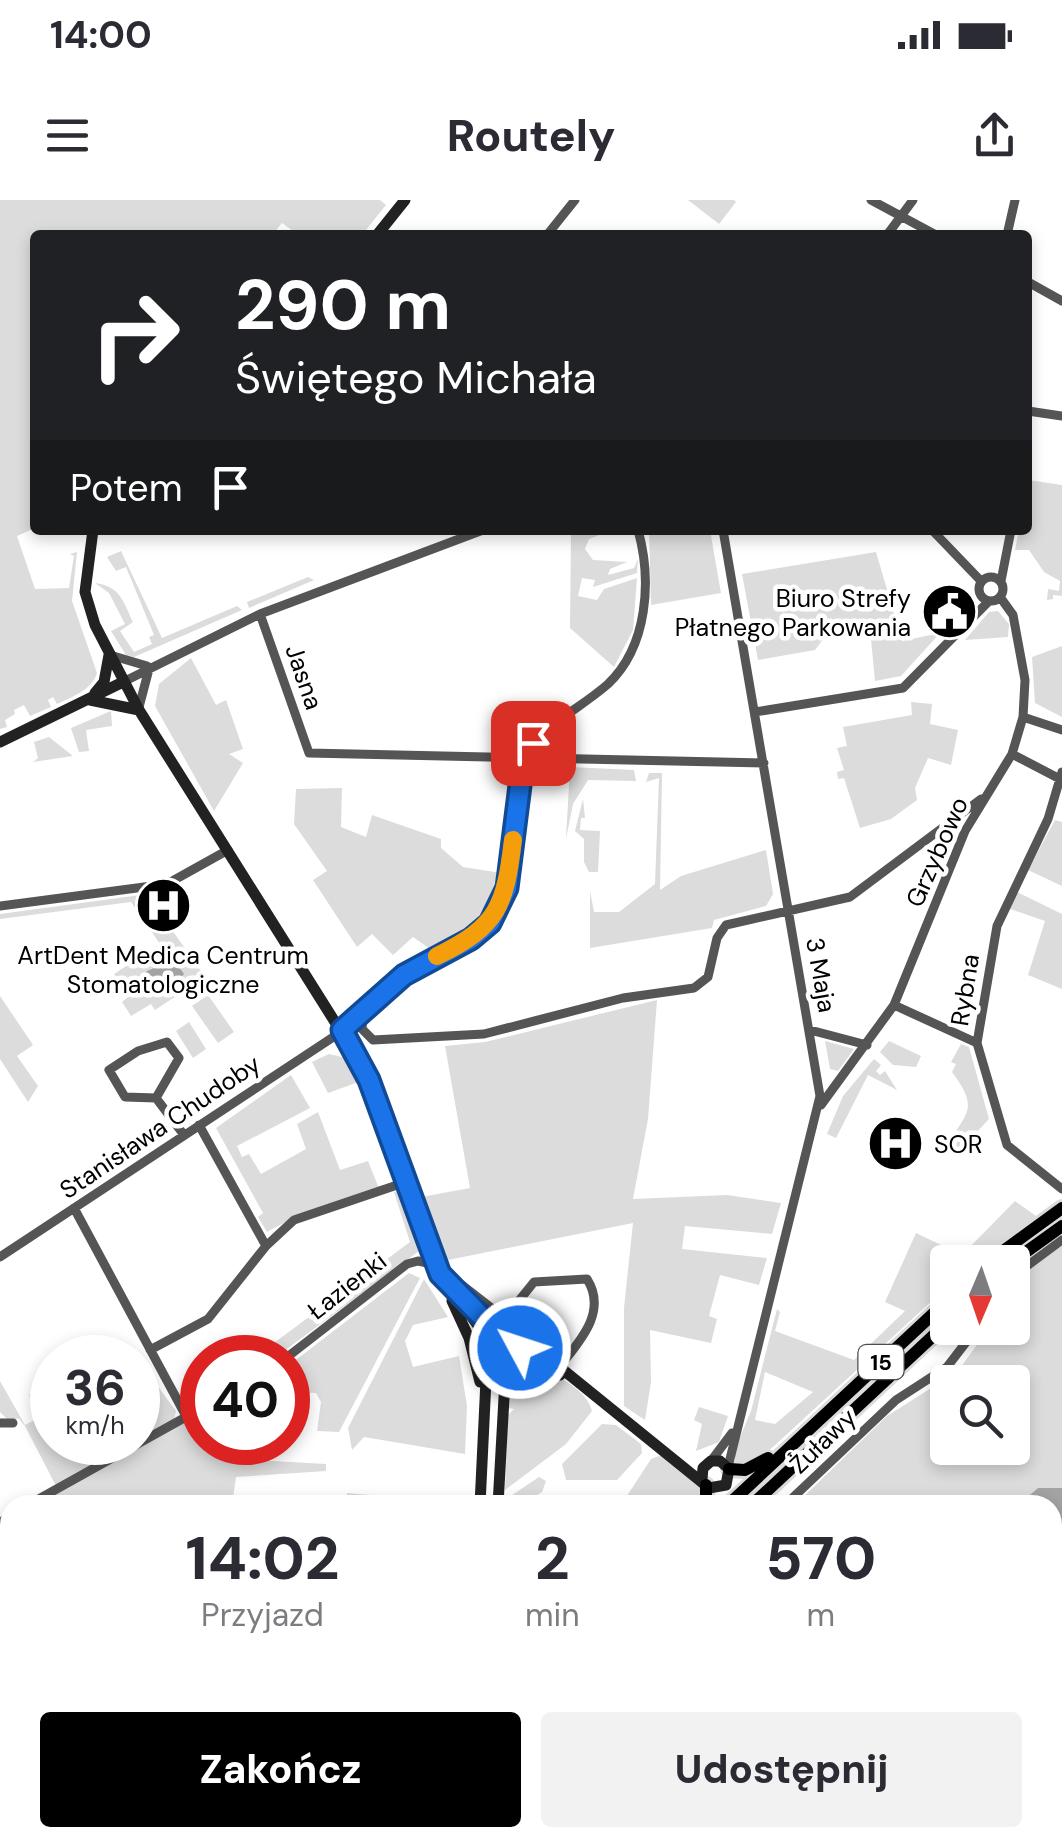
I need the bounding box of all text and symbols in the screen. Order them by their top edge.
text: 14:00 [50,10,152,60]
text: Routely [447,106,615,165]
icon: menu [40,108,95,163]
icon: share [967,108,1022,163]
text: 290 m [235,260,451,351]
icon: right [70,270,200,400]
text: Świętego Michała [235,348,597,407]
icon: arrive [203,460,258,515]
text: Potem [70,463,183,513]
place label: Biuro Strefy Płatnego Parkowania [675,582,911,644]
public building icon: Biuro Strefy Płatnego Parkowania [920,582,980,642]
street label: Jasna [278,640,330,714]
pin [491,701,576,786]
icon: arrive [506,716,561,771]
street label: Grzybowo [898,792,976,912]
hospital icon: ArtDent Medica Centrum Stomatologiczne [133,876,193,936]
street label: 3 Maja [798,935,844,1015]
place label: ArtDent Medica Centrum Stomatologiczne [17,939,309,1001]
street label: Rybna [943,952,987,1028]
street label: Stanisława Chudoby [53,1048,267,1206]
hospital icon: SOR [865,1114,925,1174]
place label: SOR [934,1128,983,1161]
street label: Łazienki [301,1245,393,1327]
north arrow [930,1245,1030,1345]
map controls [930,1245,1030,1465]
position arrow [468,1296,572,1400]
speed limit sign: 40 [180,1335,310,1465]
road number: 15 [858,1345,904,1379]
text: 36 [64,1355,126,1421]
button: search [930,1365,1030,1465]
street label: Żuławy [783,1401,863,1481]
text: km/h [65,1409,125,1442]
text: 14:02 [186,1519,339,1598]
text: 2 [535,1519,570,1598]
text: 570 [765,1519,876,1598]
text: Przyjazd [201,1594,324,1636]
text: min [525,1594,580,1636]
text: m [807,1594,835,1636]
button: Zakończ [40,1712,521,1827]
button: Udostępnij [541,1712,1022,1827]

